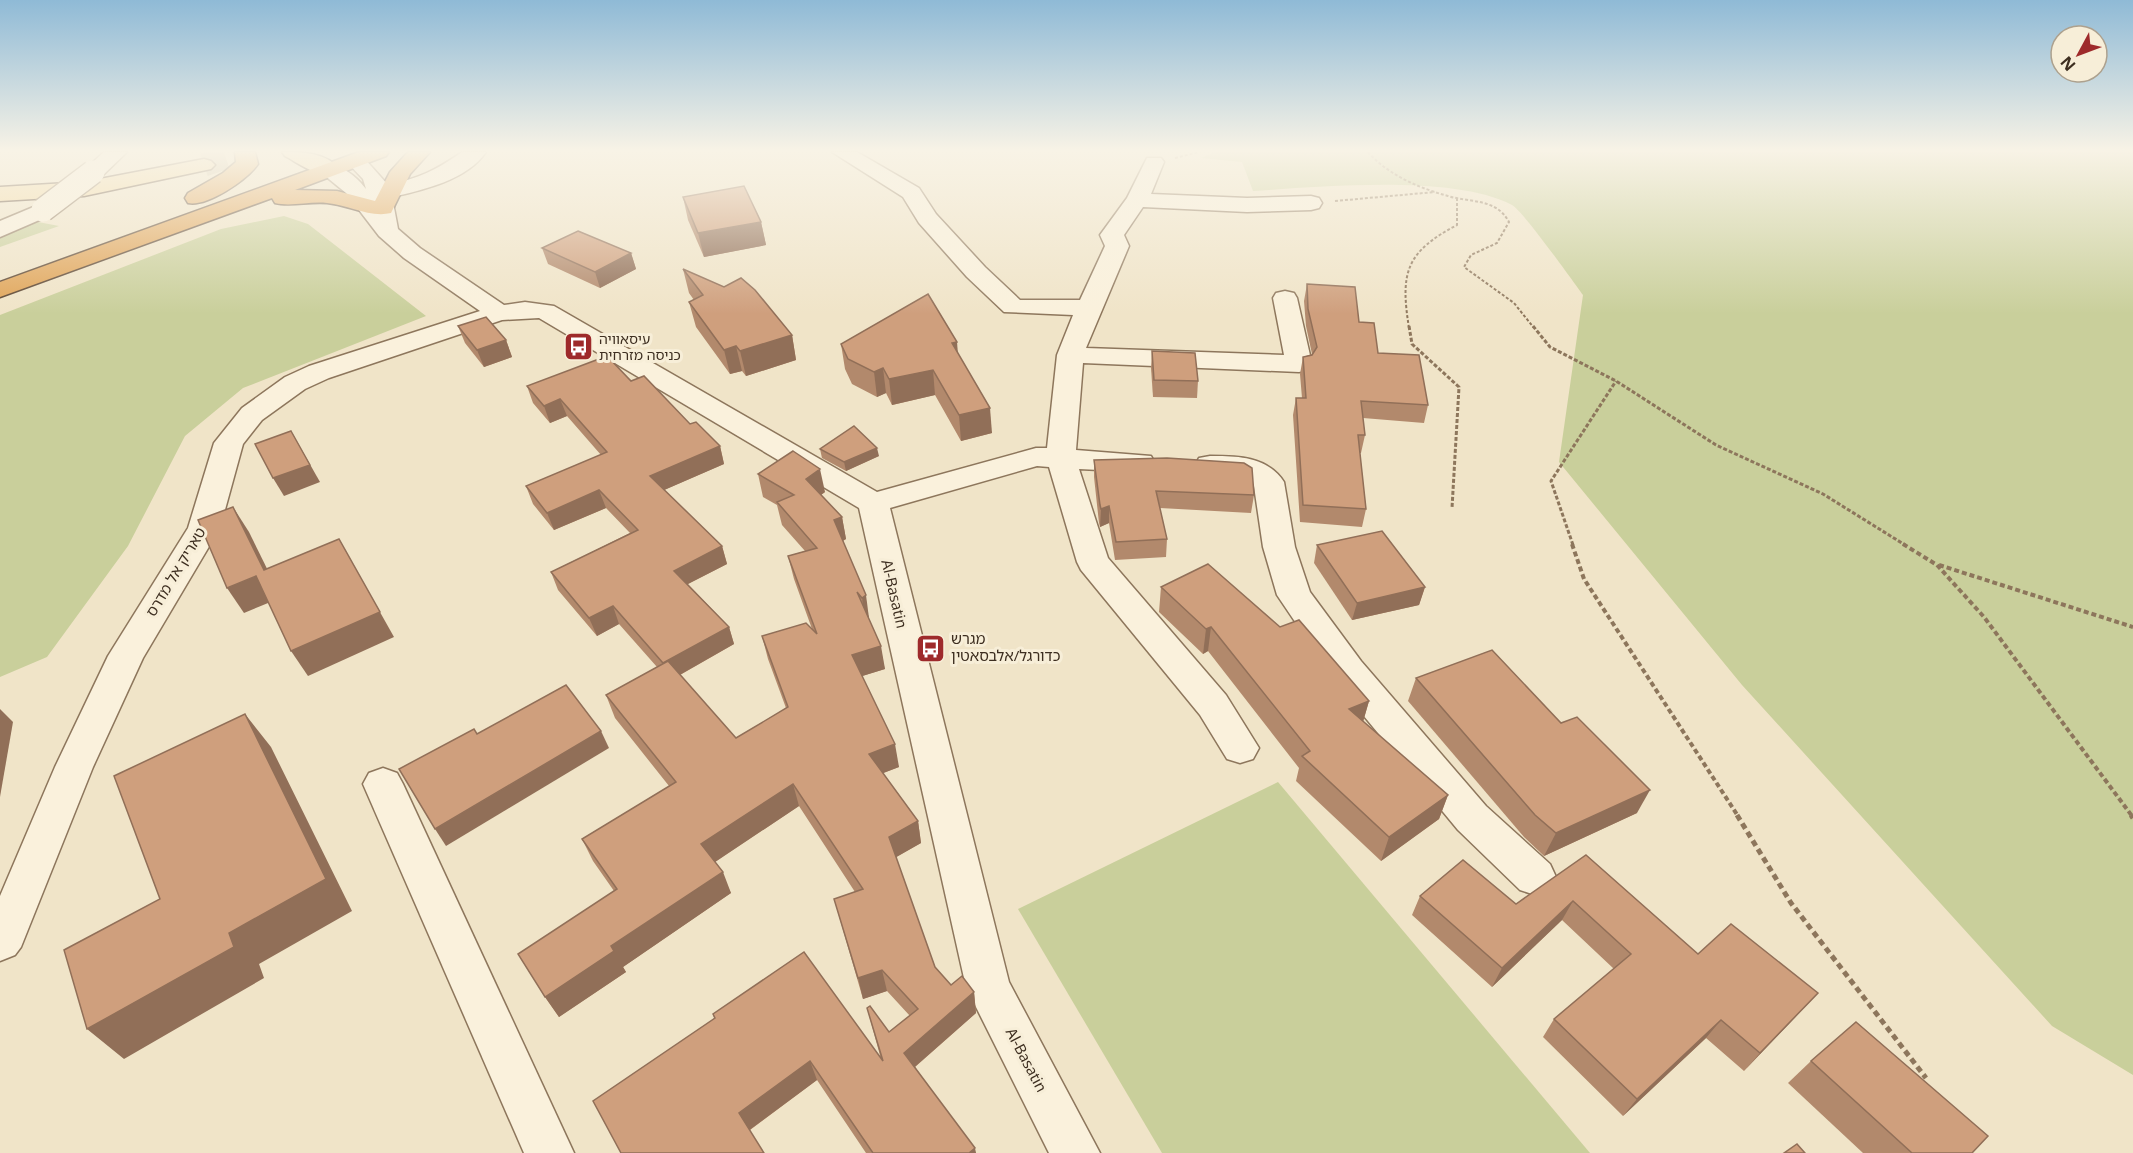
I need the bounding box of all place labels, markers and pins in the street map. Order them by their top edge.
place label: עיסאוויה כניסה מזרחית [599,329,681,364]
bus stop icon: עיסאוויה כניסה מזרחית [562,331,594,363]
place label: מגרש כדורגל/אלבסאטין [951,628,1061,665]
bus stop icon: מגרש כדורגל/אלבסאטין [914,632,946,664]

